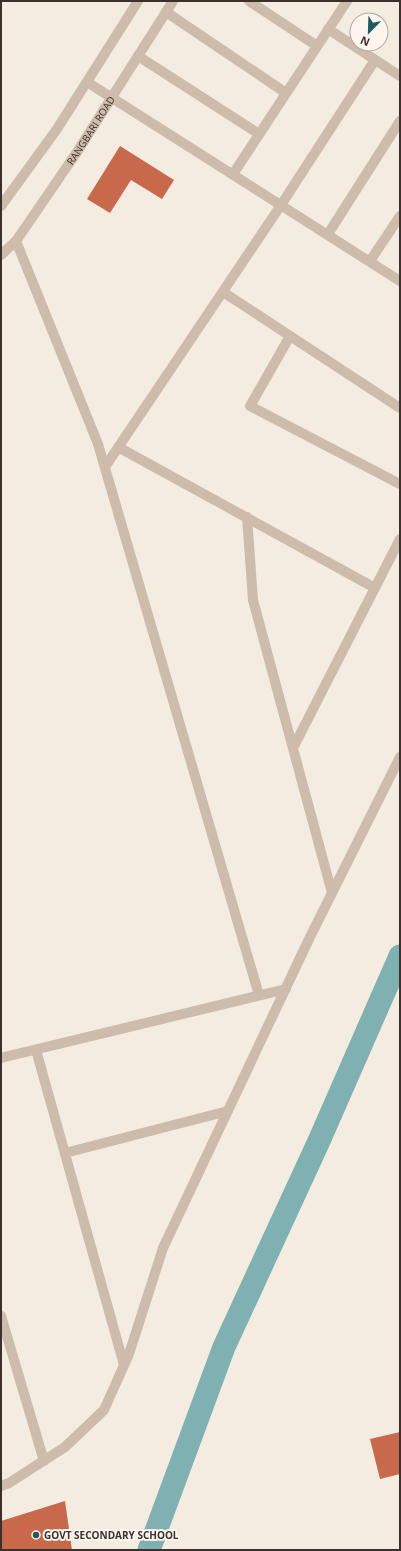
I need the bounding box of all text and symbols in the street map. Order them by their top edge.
north arrow [349,12,389,52]
text: N [358,33,372,50]
street label: RANGBARI ROAD [63,93,118,168]
place label: GOVT SECONDARY SCHOOL [44,1528,179,1542]
marker: GOVT SECONDARY SCHOOL [31,1530,41,1540]

